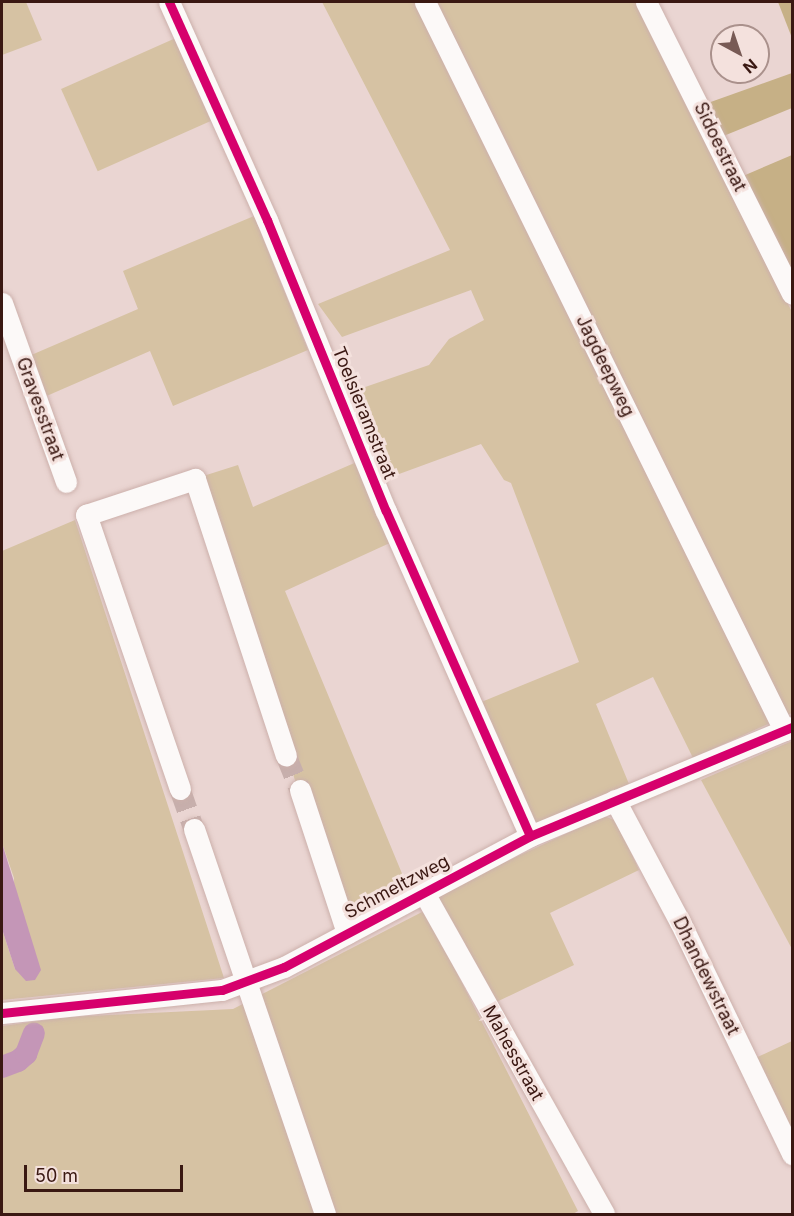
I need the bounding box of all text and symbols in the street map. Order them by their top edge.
north arrow [710,24,770,84]
text: N [739,55,761,78]
street label: Sidoestraat [689,99,751,195]
street label: Jagdeepweg [571,312,639,420]
street label: Toelsieramstraat [328,344,400,482]
street label: Gravesstraat [11,355,69,463]
street label: Schmeltzweg [341,850,453,924]
street label: Dhandewstraat [668,913,744,1039]
street label: Mahesstraat [478,1002,548,1104]
scale bar [27,1153,186,1191]
text: 50 m [35,1165,78,1186]

